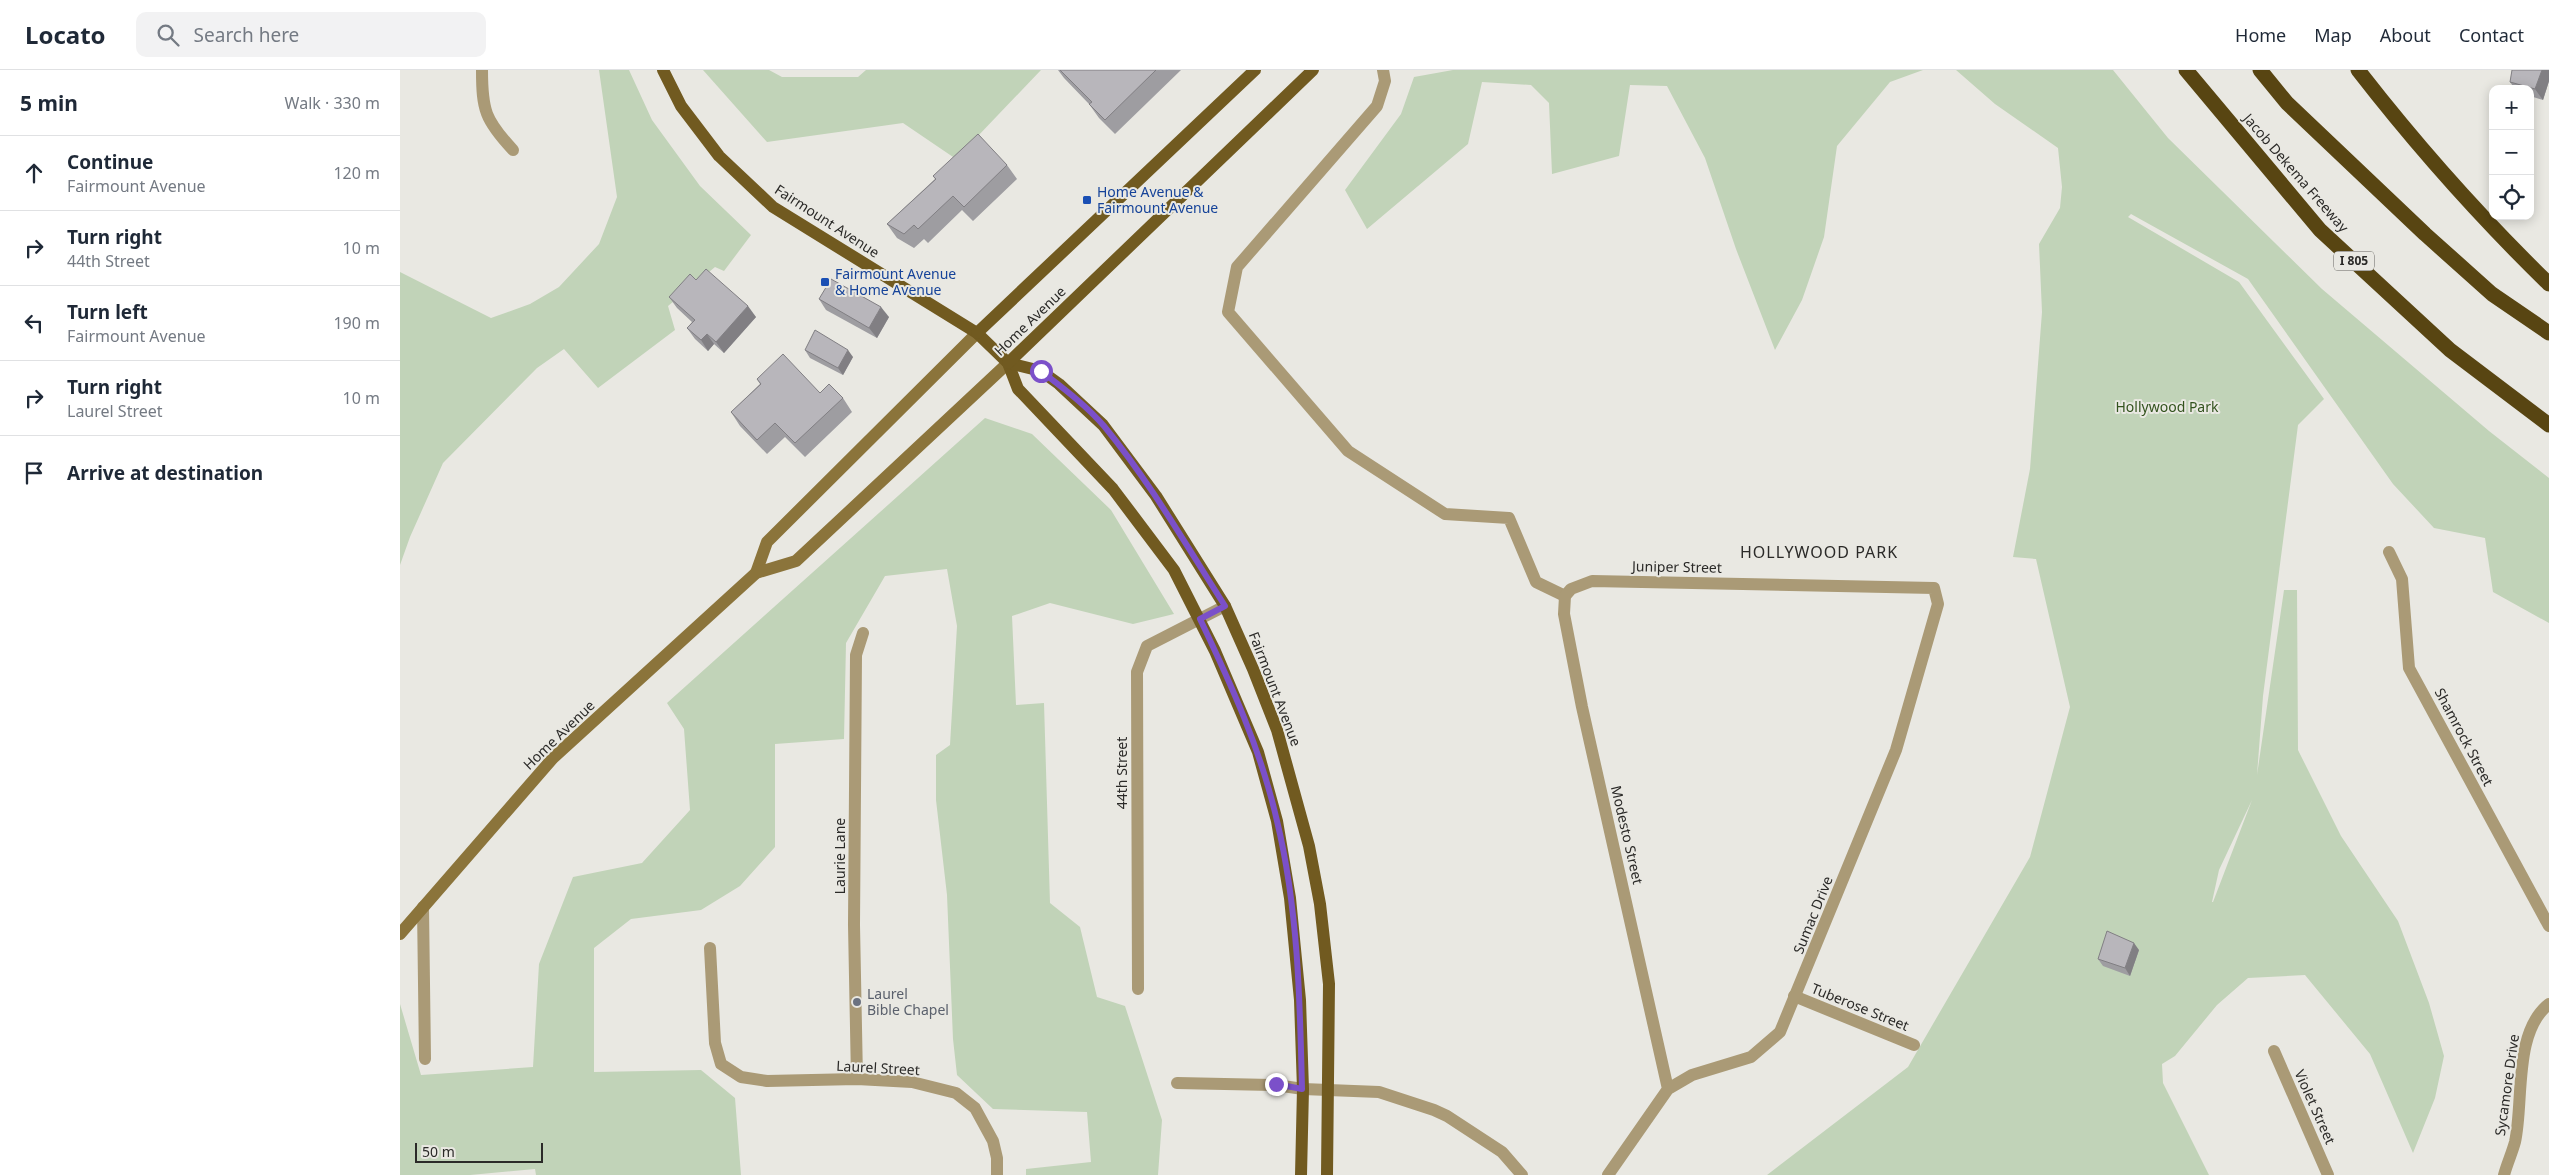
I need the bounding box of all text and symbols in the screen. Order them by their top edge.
search box [136,12,486,57]
text: Locato [25,18,106,51]
icon: search [154,21,182,49]
text: Search here [194,22,299,48]
text: Home [2235,23,2286,47]
text: Map [2314,23,2352,47]
text: About [2380,23,2431,47]
text: Contact [2459,23,2524,47]
map controls [2489,85,2534,220]
button: + [2489,85,2534,130]
text: 5 min [20,89,78,117]
text: Walk · 330 m [285,92,380,114]
street label: Jacob Dekema Freeway [2238,108,2354,237]
button: − [2489,130,2534,175]
text: Continue [67,149,153,175]
icon: ahead [20,159,48,187]
text: 120 m [333,162,380,184]
text: Fairmount Avenue [67,175,206,197]
button: locate [2489,175,2534,220]
street label: Fairmount Avenue [771,180,883,262]
place label: Home Avenue & Fairmount Avenue [1097,182,1218,217]
marker: Home Avenue & Fairmount Avenue [1081,194,1093,206]
text: Turn right [67,224,162,250]
icon: right [20,234,48,262]
text: 10 m [343,237,380,259]
text: 44th Street [67,250,150,272]
road number: I 805 [2334,252,2374,270]
place label: Fairmount Avenue & Home Avenue [835,264,956,299]
marker: Fairmount Avenue & Home Avenue [819,276,831,288]
street label: Home Avenue [990,282,1070,360]
text: Turn left [67,299,148,325]
icon: left [20,309,48,337]
text: 190 m [333,312,380,334]
text: Fairmount Avenue [67,325,206,347]
route start [1030,360,1053,383]
text: Turn right [67,374,162,400]
icon: right [20,384,48,412]
text: 10 m [343,387,380,409]
park label: Hollywood Park [2116,397,2219,416]
text: Laurel Street [67,400,163,422]
icon: arrive [20,459,48,487]
text: Arrive at destination [67,460,263,486]
district label: HOLLYWOOD PARK [1740,541,1898,563]
street label: Juniper Street [1630,556,1722,577]
street label: Fairmount Avenue [1245,629,1306,749]
street label: Shamrock Street [2431,685,2498,789]
street label: Home Avenue [519,696,599,774]
street label: 44th Street [1112,737,1131,809]
street label: Modesto Street [1607,784,1648,886]
street label: Laurie Lane [830,818,849,894]
street label: Sumac Drive [1788,873,1837,957]
street label: Tuberose Street [1809,978,1912,1035]
place label: Laurel Bible Chapel [867,984,949,1019]
marker: Laurel Bible Chapel [851,996,863,1008]
street label: Sycamore Drive [2490,1033,2523,1137]
street label: Laurel Street [836,1056,920,1079]
street label: Violet Street [2291,1066,2340,1147]
route end [1265,1073,1288,1096]
scale bar [415,1140,542,1163]
text: 50 m [422,1142,455,1161]

